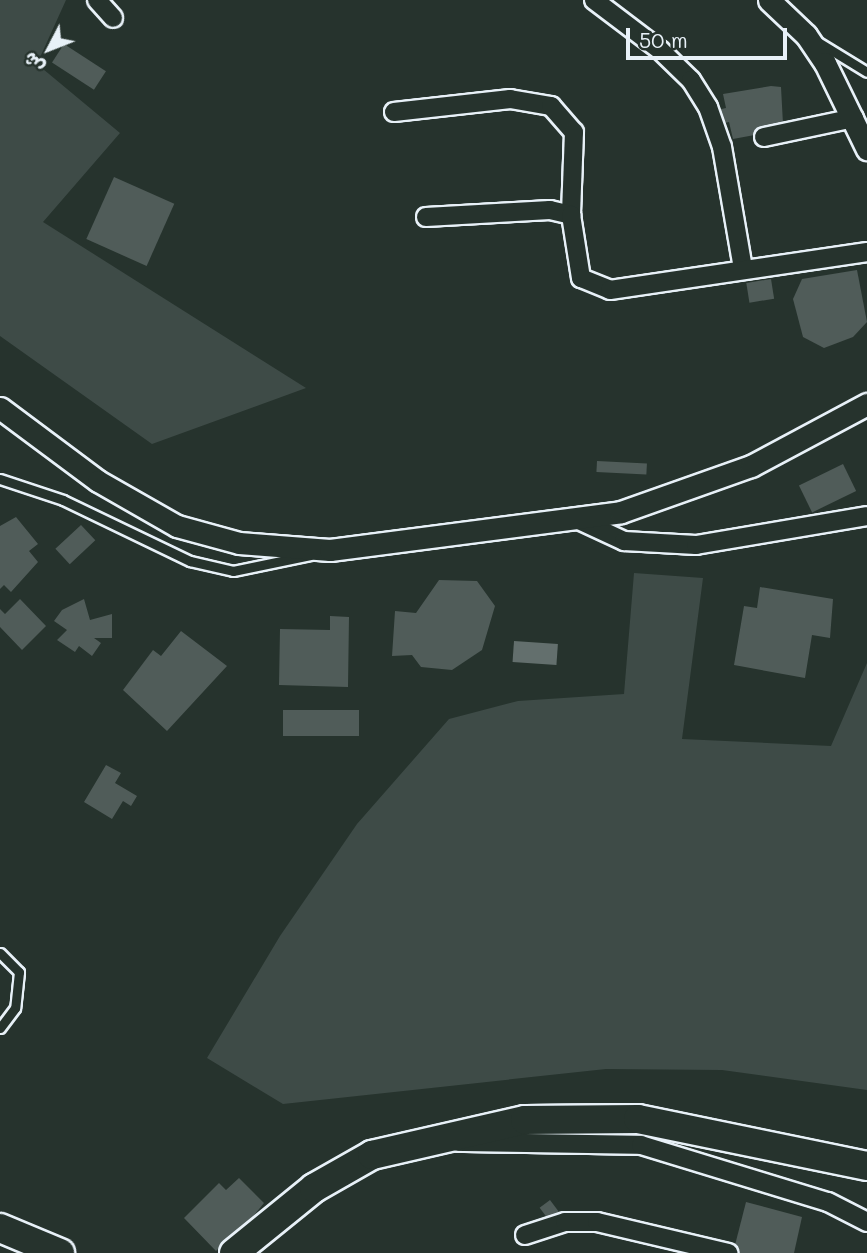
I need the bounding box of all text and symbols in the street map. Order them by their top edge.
north arrow [14,14,84,84]
scale bar [629,14,790,58]
text: 50 m [639,26,688,53]
text: ش [17,47,49,80]

